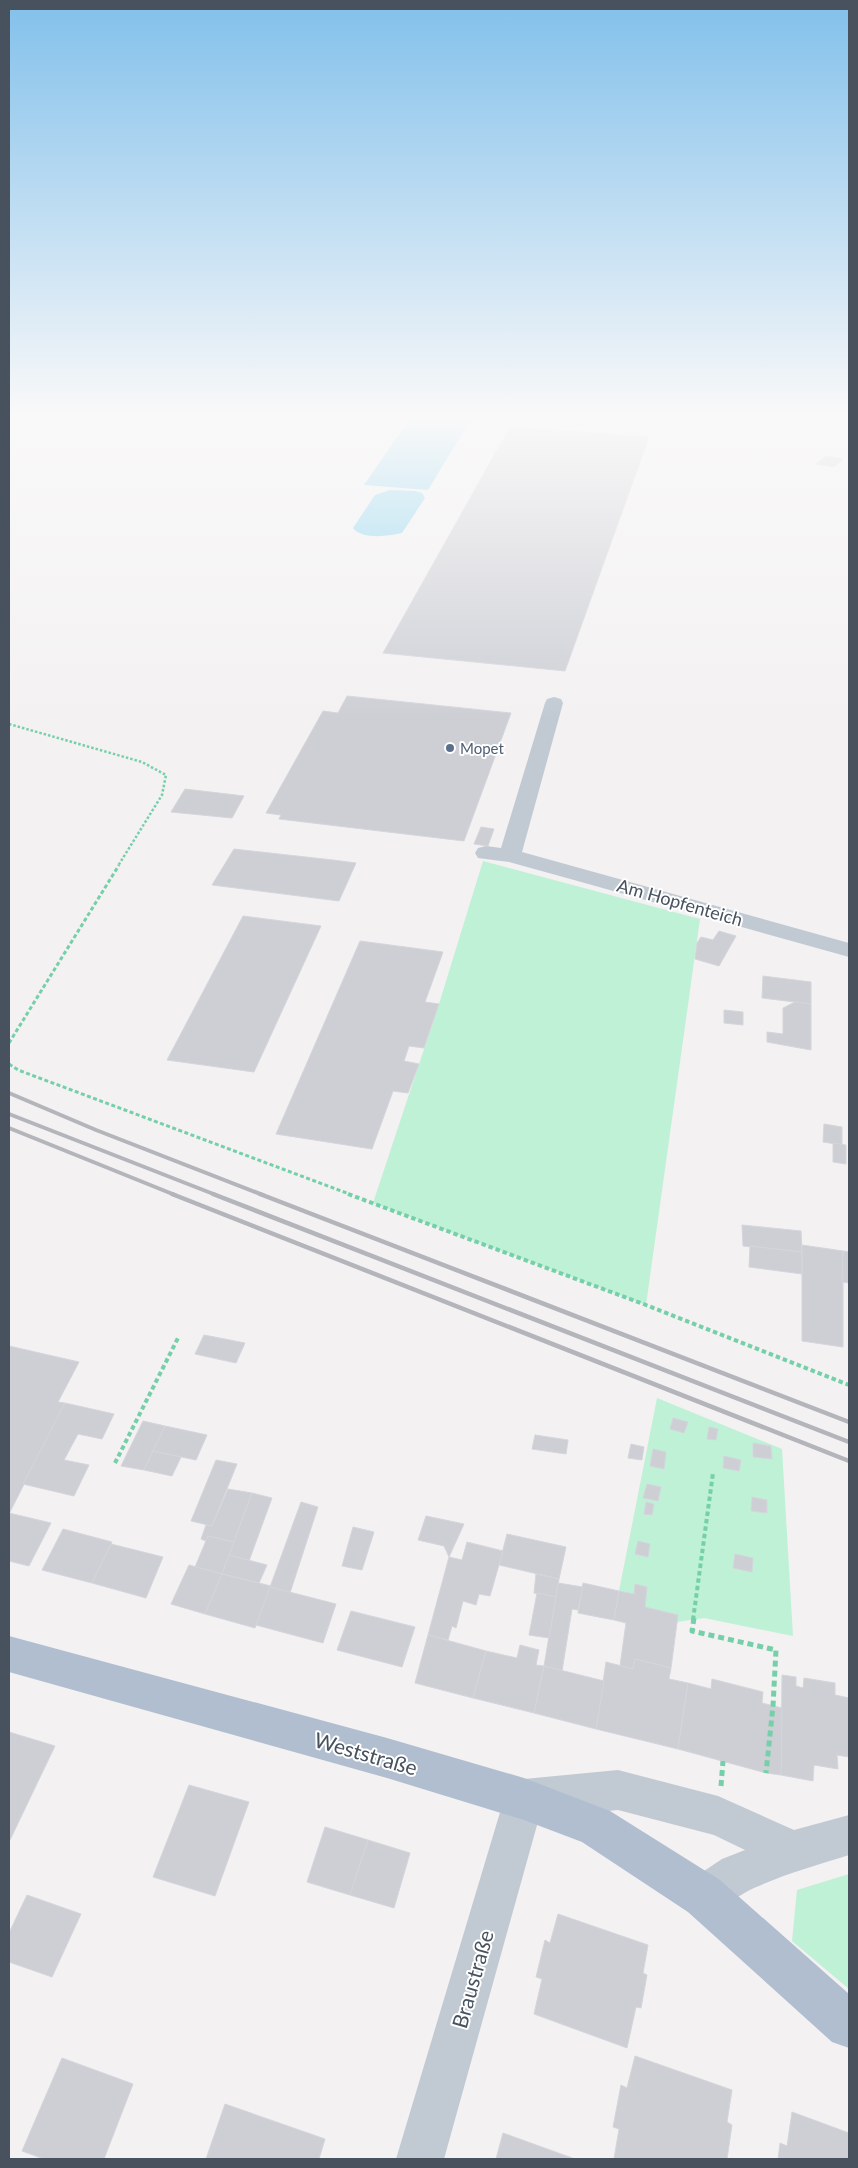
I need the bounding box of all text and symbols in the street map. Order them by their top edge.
place label: Mopet [460,739,504,757]
marker: Mopet [444,742,456,754]
street label: Am Hopfenteich [615,874,745,930]
street label: Weststraße [312,1726,420,1780]
street label: Braustraße [446,1927,498,2031]

